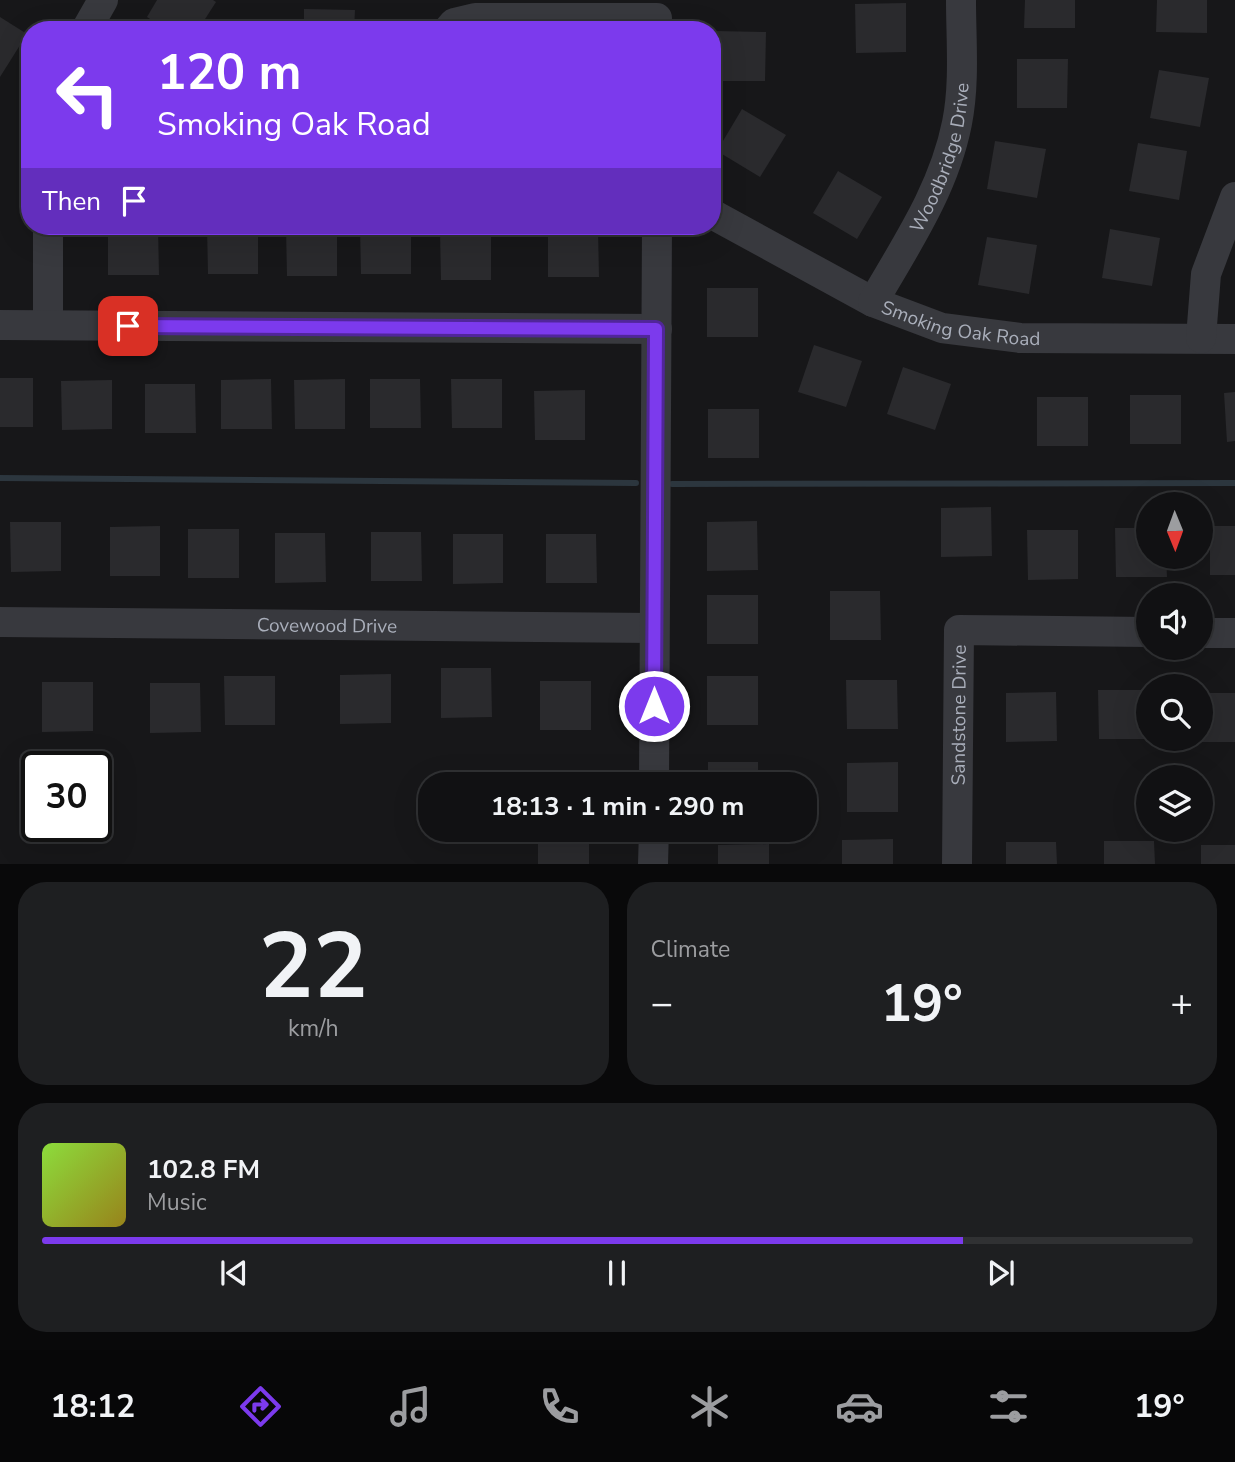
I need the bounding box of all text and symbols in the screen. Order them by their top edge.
text: 120 m [157,39,301,106]
icon: left [42,49,133,140]
street label: Woodbridge Drive [904,82,976,237]
text: Smoking Oak Road [157,103,431,146]
icon: arrive [115,182,153,220]
text: Then [42,184,101,219]
street label: Smoking Oak Road [878,294,1040,352]
pin [98,296,158,356]
icon: arrive [109,307,147,345]
north arrow [1136,492,1213,569]
map controls [1136,492,1213,842]
button: sound [1136,583,1213,660]
street label: Covewood Drive [257,612,397,640]
street label: Sandstone Drive [946,645,973,785]
position arrow [617,669,691,743]
button: search [1136,674,1213,751]
speed limit sign: 30 [21,751,112,842]
button: layers [1136,765,1213,842]
text: 18:13 · 1 min · 290 m [491,789,744,824]
text: 22 [259,905,368,1029]
text: Climate [651,934,730,965]
text: 19° [881,968,963,1039]
text: − [651,978,673,1029]
text: + [1170,978,1193,1029]
text: km/h [288,1013,339,1044]
text: 102.8 FM [147,1152,260,1187]
text: Music [147,1187,207,1218]
icon: previous [215,1254,253,1292]
icon: pause [598,1254,636,1292]
icon: next [982,1254,1020,1292]
icon: directions [236,1382,285,1431]
icon: music [386,1382,435,1431]
icon: phone [535,1382,584,1431]
icon: climate [685,1382,734,1431]
icon: car [835,1382,884,1431]
icon: filters [984,1382,1033,1431]
text: 18:12 [50,1385,135,1428]
text: 19° [1134,1385,1185,1428]

